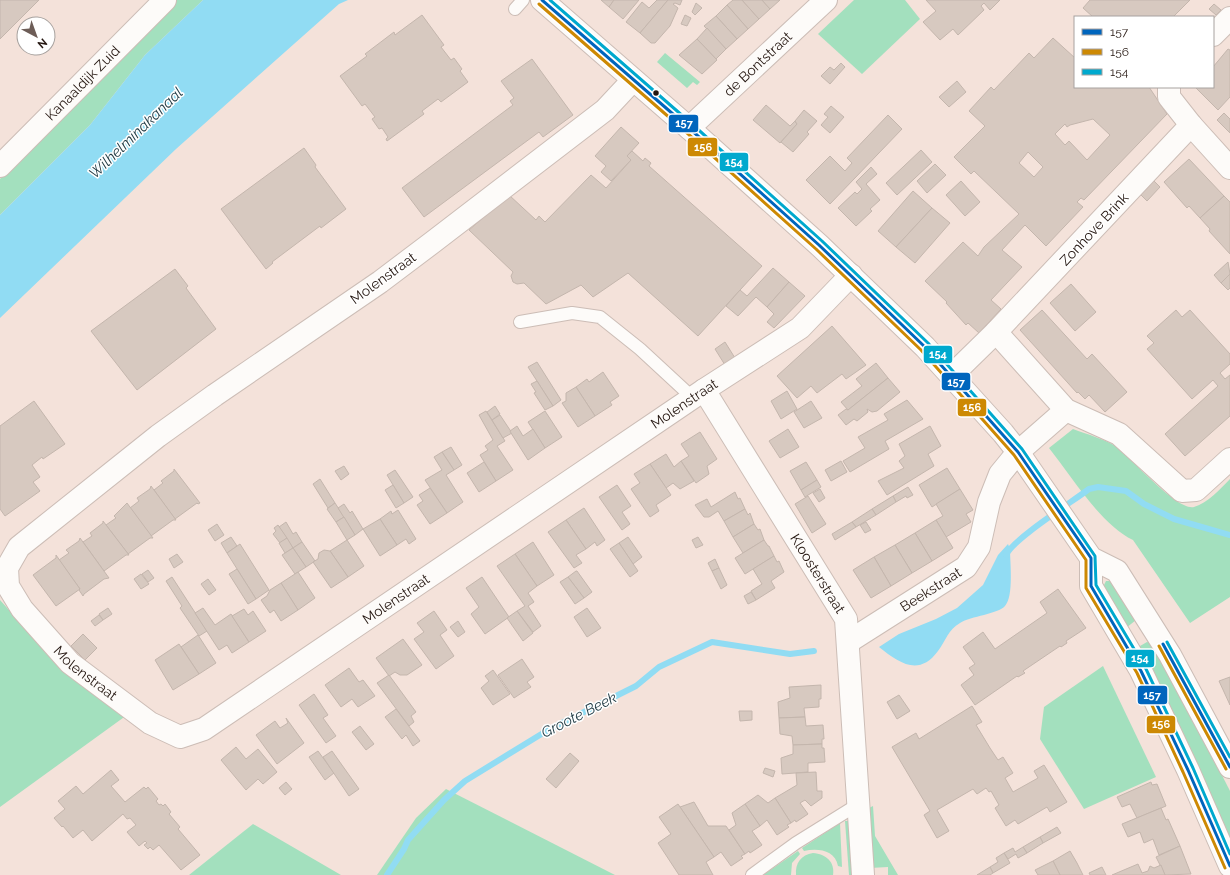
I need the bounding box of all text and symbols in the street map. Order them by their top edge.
north arrow [16,16,56,56]
legend [1074,16,1214,88]
text: 157 [1110,25,1129,39]
street label: de Bontstraat [720,28,795,99]
text: N [35,36,50,51]
street label: Kanaaldijk Zuid [42,42,123,124]
text: 156 [1110,45,1129,59]
text: 154 [1110,65,1129,79]
water label: Wilhelminakanaal [85,84,187,182]
unlabelled marker [651,88,661,98]
line badge: 157 [668,114,699,133]
text: 157 [675,117,694,130]
line badge: 156 [687,137,718,157]
text: 156 [694,141,712,154]
line badge: 154 [719,152,749,172]
text: 154 [725,156,743,169]
street label: Zonhove Brink [1056,189,1132,269]
street label: Molenstraat [347,249,419,307]
line badge: 154 [923,345,953,364]
text: 154 [929,348,947,361]
line badge: 157 [941,372,971,391]
street label: Molenstraat [648,375,721,432]
text: 157 [947,376,966,389]
line badge: 156 [957,398,987,417]
text: 156 [963,401,981,414]
street label: Kloosterstraat [787,531,849,616]
street label: Beekstraat [897,564,965,615]
street label: Molenstraat [360,570,433,627]
street label: Molenstraat [51,643,120,704]
line badge: 154 [1125,649,1155,668]
text: 154 [1131,652,1149,665]
line badge: 157 [1137,685,1168,705]
water label: Groote Beek [538,688,620,742]
text: 157 [1143,689,1162,702]
line badge: 156 [1146,715,1176,734]
text: 156 [1152,718,1170,731]

